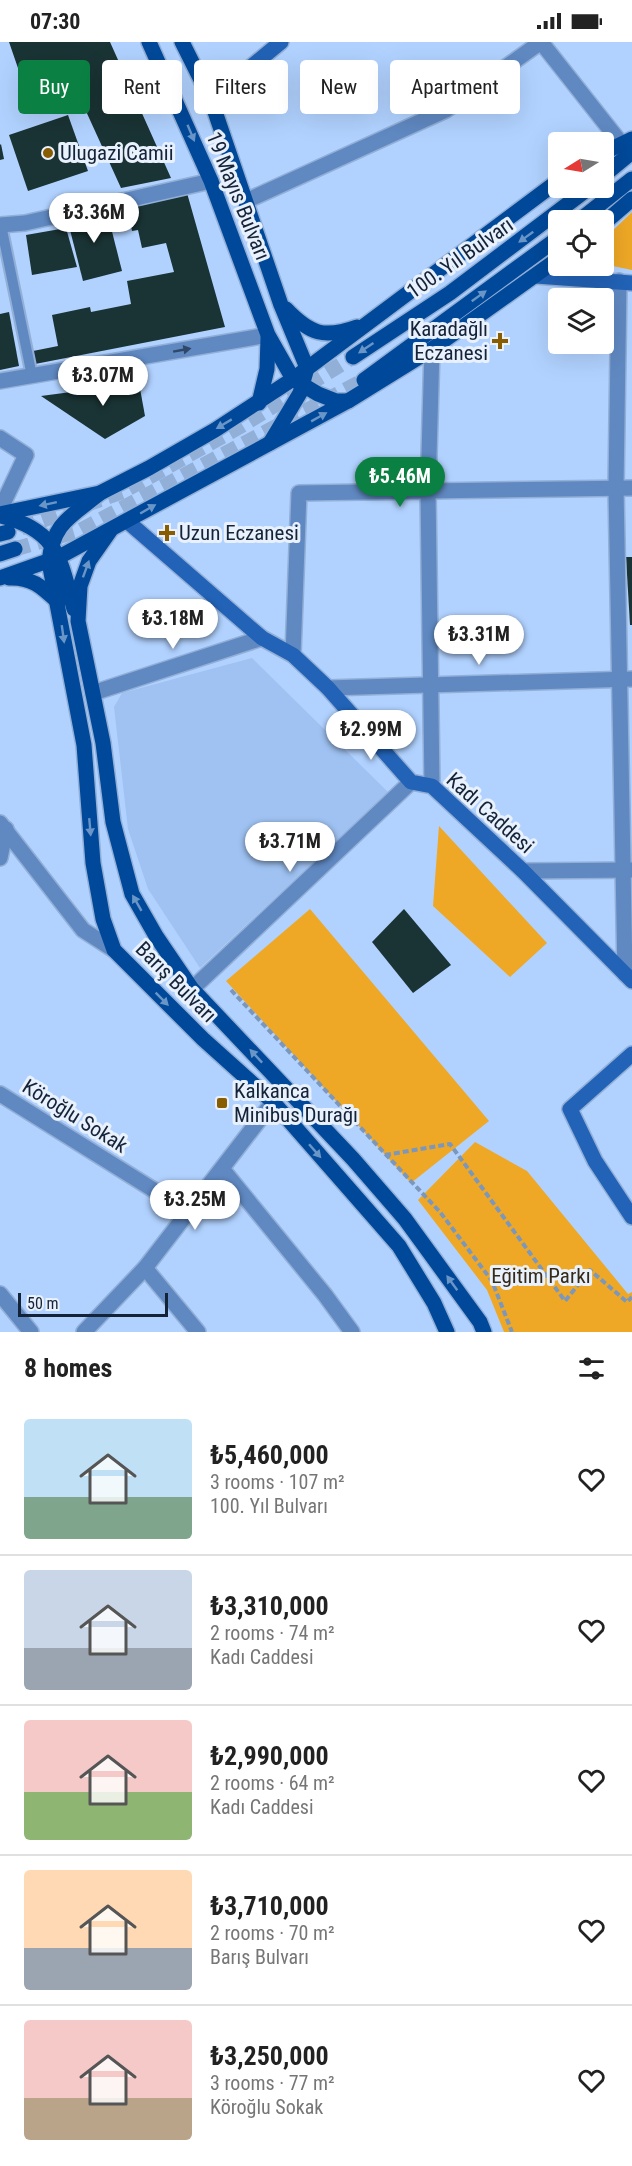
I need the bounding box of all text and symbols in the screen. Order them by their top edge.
text: 07:30 [30,9,81,34]
chip: Buy [18,60,90,114]
chip: Rent [102,60,182,114]
chip: Filters [194,60,288,114]
chip: New [300,60,378,114]
chip: Apartment [390,60,520,114]
one-way arrow [186,125,196,143]
street label: 19 Mayıs Bulvarı [201,128,275,264]
north arrow [548,132,614,198]
map controls [548,132,614,354]
place label: Ulugazi Camii [60,141,173,165]
marker: Ulugazi Camii [41,146,55,160]
pin: ₺3.36M [45,193,143,244]
text: ₺3.36M [63,200,125,224]
button: locate [548,210,614,276]
street label: 100. Yıl Bulvarı [402,213,518,303]
one-way arrow [519,231,535,243]
button: layers [548,288,614,354]
one-way arrow [471,290,487,302]
place label: Karadağlı Eczanesi [410,317,488,365]
marker: Karadağlı Eczanesi [493,334,507,348]
one-way arrow [358,343,375,354]
one-way arrow [173,345,192,354]
pin: ₺3.07M [54,356,152,407]
text: ₺3.07M [72,363,134,387]
one-way arrow [311,412,328,422]
one-way arrow [216,419,232,430]
pin: ₺5.46M [351,457,449,508]
text: ₺5.46M [369,464,431,488]
one-way arrow [38,500,57,509]
one-way arrow [139,504,156,514]
place label: Uzun Eczanesi [179,521,299,545]
marker: Uzun Eczanesi [160,526,174,540]
one-way arrow [81,560,91,578]
pin: ₺3.18M [124,599,222,650]
text: ₺3.18M [142,606,204,630]
pin: ₺3.31M [430,615,528,666]
text: ₺3.31M [448,622,510,646]
one-way arrow [58,624,67,643]
pin: ₺2.99M [322,710,420,761]
text: ₺2.99M [340,717,402,741]
street label: Kadı Caddesi [442,768,538,858]
one-way arrow [85,817,95,836]
pin: ₺3.71M [241,822,339,873]
text: ₺3.71M [259,829,321,853]
one-way arrow [132,894,142,911]
street label: Barış Bulvarı [131,937,221,1027]
one-way arrow [155,991,169,1005]
one-way arrow [249,1049,263,1064]
street label: Köroğlu Sokak [18,1074,132,1158]
place label: Kalkanca Minibus Durağı [234,1079,358,1127]
marker: Kalkanca Minibus Durağı [215,1096,229,1110]
one-way arrow [309,1143,322,1159]
pin: ₺3.25M [146,1180,244,1231]
text: ₺3.25M [164,1187,226,1211]
park label: Eğitim Parkı [491,1264,591,1288]
one-way arrow [446,1276,458,1292]
scale bar [18,1290,168,1318]
text: 50 m [27,1294,59,1313]
icon: filters [575,1352,608,1385]
text: 8 homes [24,1353,112,1383]
text: ₺5,460,000 [210,1440,329,1470]
icon: home [72,1443,144,1515]
icon: heart [575,1463,608,1496]
text: 3 rooms · 107 m² [210,1470,345,1494]
text: 100. Yıl Bulvarı [210,1494,328,1518]
text: ₺3,310,000 [210,1591,329,1621]
icon: home [72,1594,144,1666]
icon: heart [575,1614,608,1647]
text: 2 rooms · 74 m² [210,1621,335,1645]
text: Kadı Caddesi [210,1645,314,1669]
text: ₺2,990,000 [210,1741,329,1771]
icon: home [72,1744,144,1816]
icon: heart [575,1764,608,1797]
text: 2 rooms · 64 m² [210,1771,335,1795]
text: Kadı Caddesi [210,1795,314,1819]
text: ₺3,710,000 [210,1891,329,1921]
icon: home [72,1894,144,1966]
icon: heart [575,1914,608,1947]
text: 2 rooms · 70 m² [210,1921,335,1945]
text: Barış Bulvarı [210,1945,309,1969]
text: ₺3,250,000 [210,2041,329,2071]
icon: home [72,2044,144,2116]
icon: heart [575,2064,608,2097]
text: 3 rooms · 77 m² [210,2071,335,2095]
text: Köroğlu Sokak [210,2095,323,2119]

